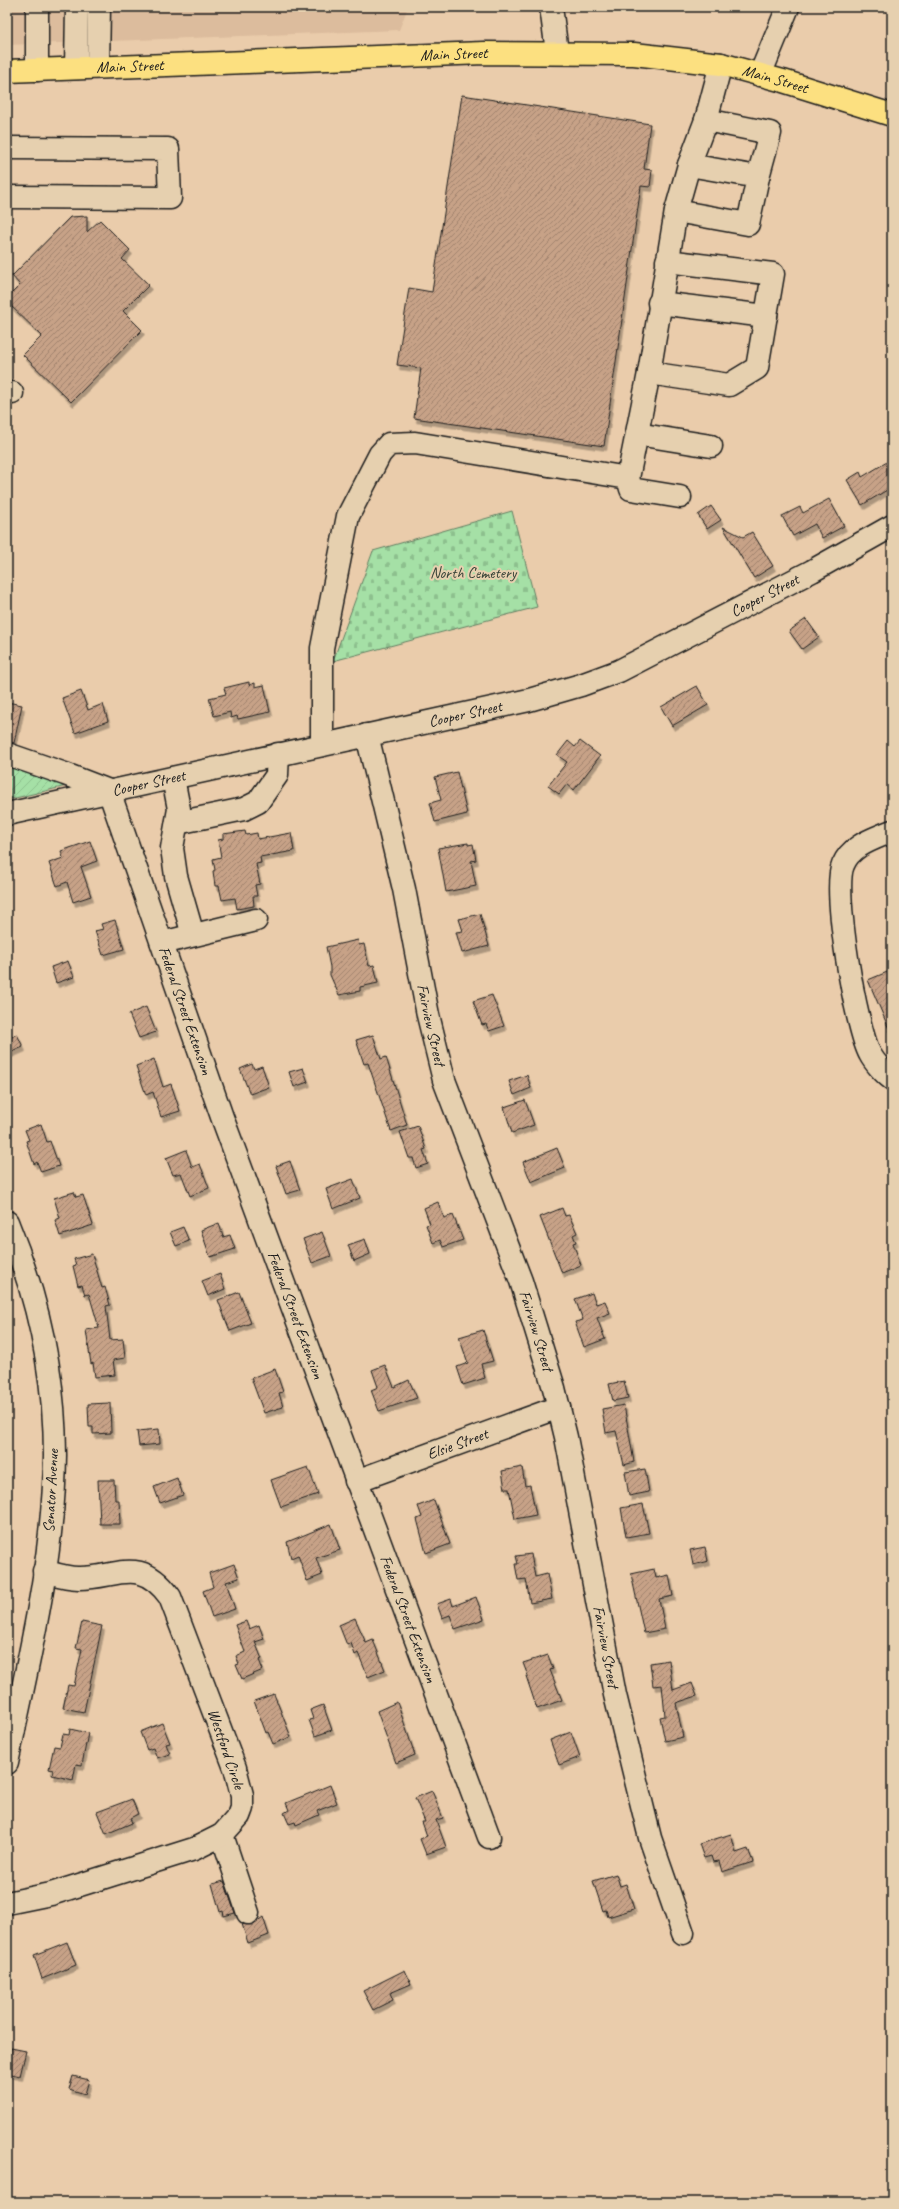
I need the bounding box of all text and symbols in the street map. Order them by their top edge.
street label: Main Street [420,43,489,65]
street label: Main Street [96,55,166,78]
street label: Main Street [740,60,812,99]
park label: North Cemetery [430,563,518,583]
street label: Cooper Street [727,569,804,621]
street label: Cooper Street [427,696,505,732]
street label: Cooper Street [110,765,189,801]
street label: Federal Street Extension [154,944,217,1078]
street label: Fairview Street [412,982,451,1070]
street label: Federal Street Extension [263,1249,329,1383]
street label: Fairview Street [515,1288,559,1376]
street label: Elsie Street [424,1423,492,1464]
street label: Senator Avenue [39,1447,63,1533]
street label: Federal Street Extension [375,1552,441,1686]
street label: Fairview Street [588,1604,624,1692]
street label: Westford Circle [203,1706,250,1794]

